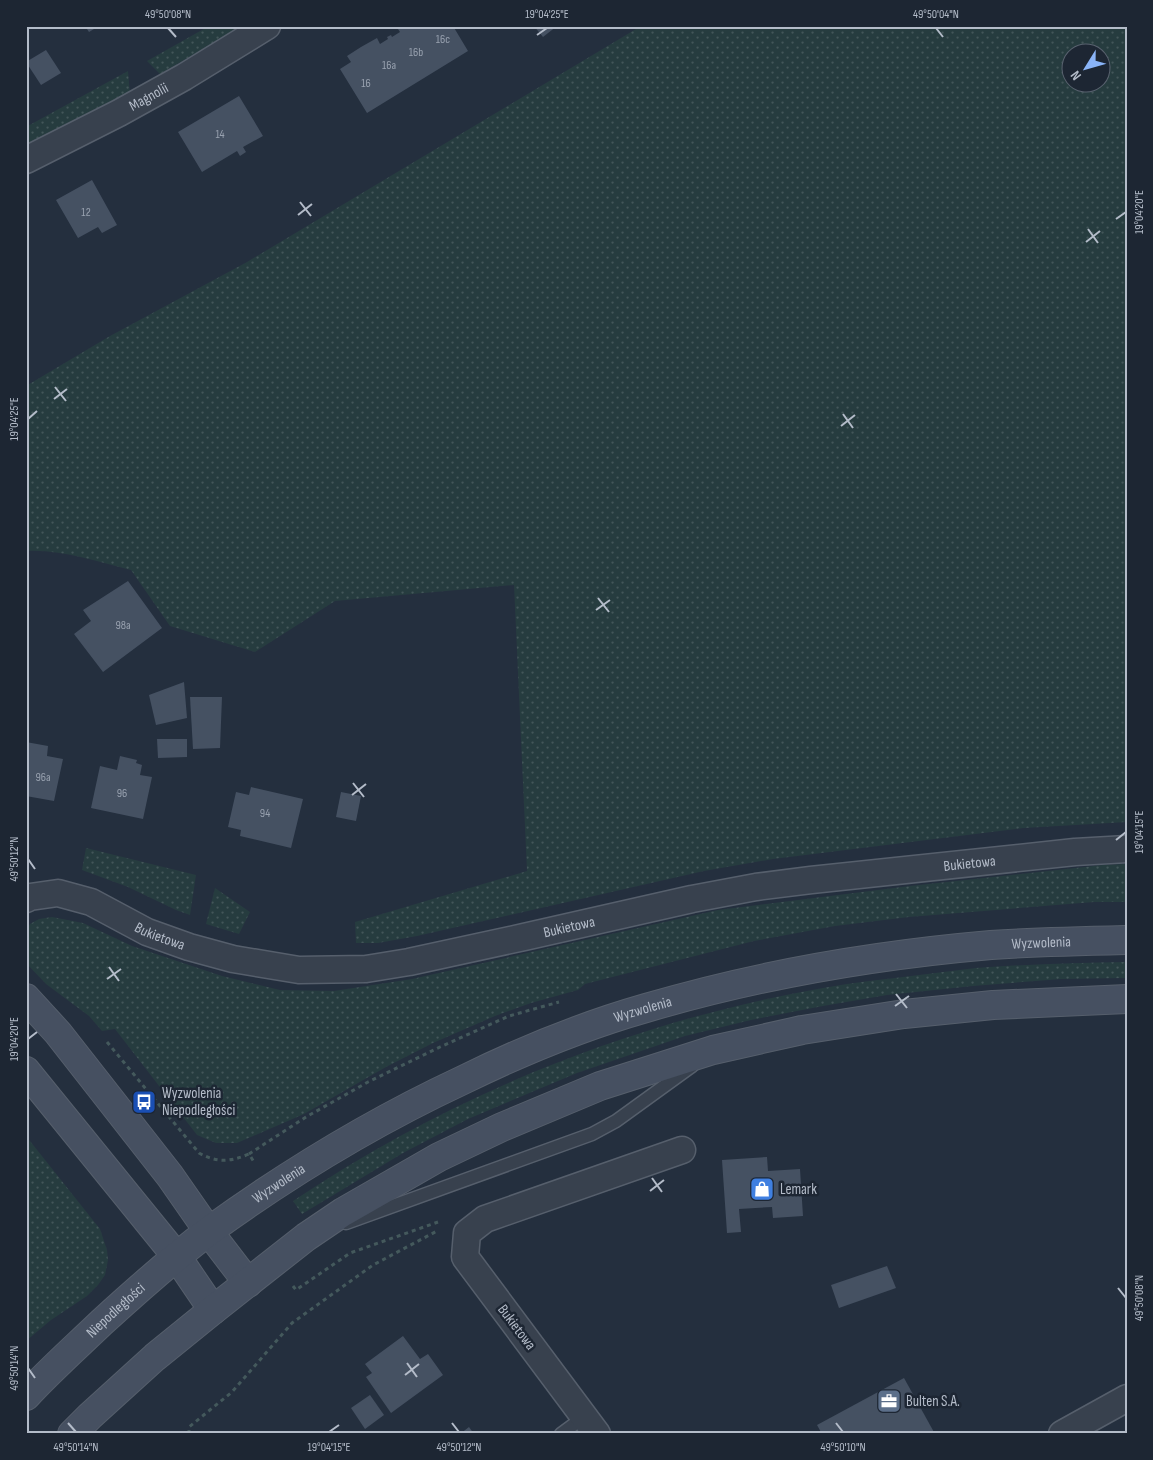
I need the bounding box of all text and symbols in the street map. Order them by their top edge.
text: 49°50'08"N [145,7,191,22]
text: 19°04'25"E [525,7,569,22]
text: 49°50'04"N [913,7,959,22]
house number: 16c [436,32,450,47]
north arrow [1060,42,1110,92]
house number: 16b [409,45,423,60]
house number: 16a [382,58,396,73]
text: N [1067,67,1085,84]
house number: 16 [361,76,371,91]
street label: Magnolii [126,78,172,116]
house number: 14 [215,127,225,142]
text: 19°04'20"E [1132,190,1147,234]
house number: 12 [81,205,91,220]
text: 19°04'25"E [7,397,22,441]
house number: 98a [115,618,131,633]
house number: 96a [35,770,51,785]
house number: 96 [117,786,127,801]
house number: 94 [260,806,270,821]
text: 19°04'15"E [1132,811,1147,853]
text: 49°50'12"N [7,837,22,881]
street label: Bukietowa [943,851,997,876]
street label: Bukietowa [542,912,597,942]
street label: Bukietowa [131,918,188,955]
street label: Wyzwolenia [1011,932,1071,954]
street label: Wyzwolenia [612,992,674,1027]
text: 19°04'20"E [7,1017,22,1061]
place label: Wyzwolenia Niepodległości [162,1084,235,1120]
bus stop icon: Wyzwolenia Niepodległości [131,1089,157,1115]
street label: Wyzwolenia [249,1159,309,1208]
shop icon: Lemark [749,1176,775,1202]
place label: Lemark [780,1180,817,1199]
text: 49°50'08"N [1132,1275,1147,1321]
street label: Niepodległości [82,1279,149,1342]
street label: Bukietowa [493,1301,540,1354]
text: 49°50'14"N [7,1346,22,1390]
office icon: Bulten S.A. [876,1388,902,1414]
place label: Bulten S.A. [906,1392,960,1411]
text: 49°50'14"N [54,1440,98,1455]
text: 19°04'15"E [308,1440,350,1455]
text: 49°50'12"N [437,1440,481,1455]
text: 49°50'10"N [820,1440,866,1455]

